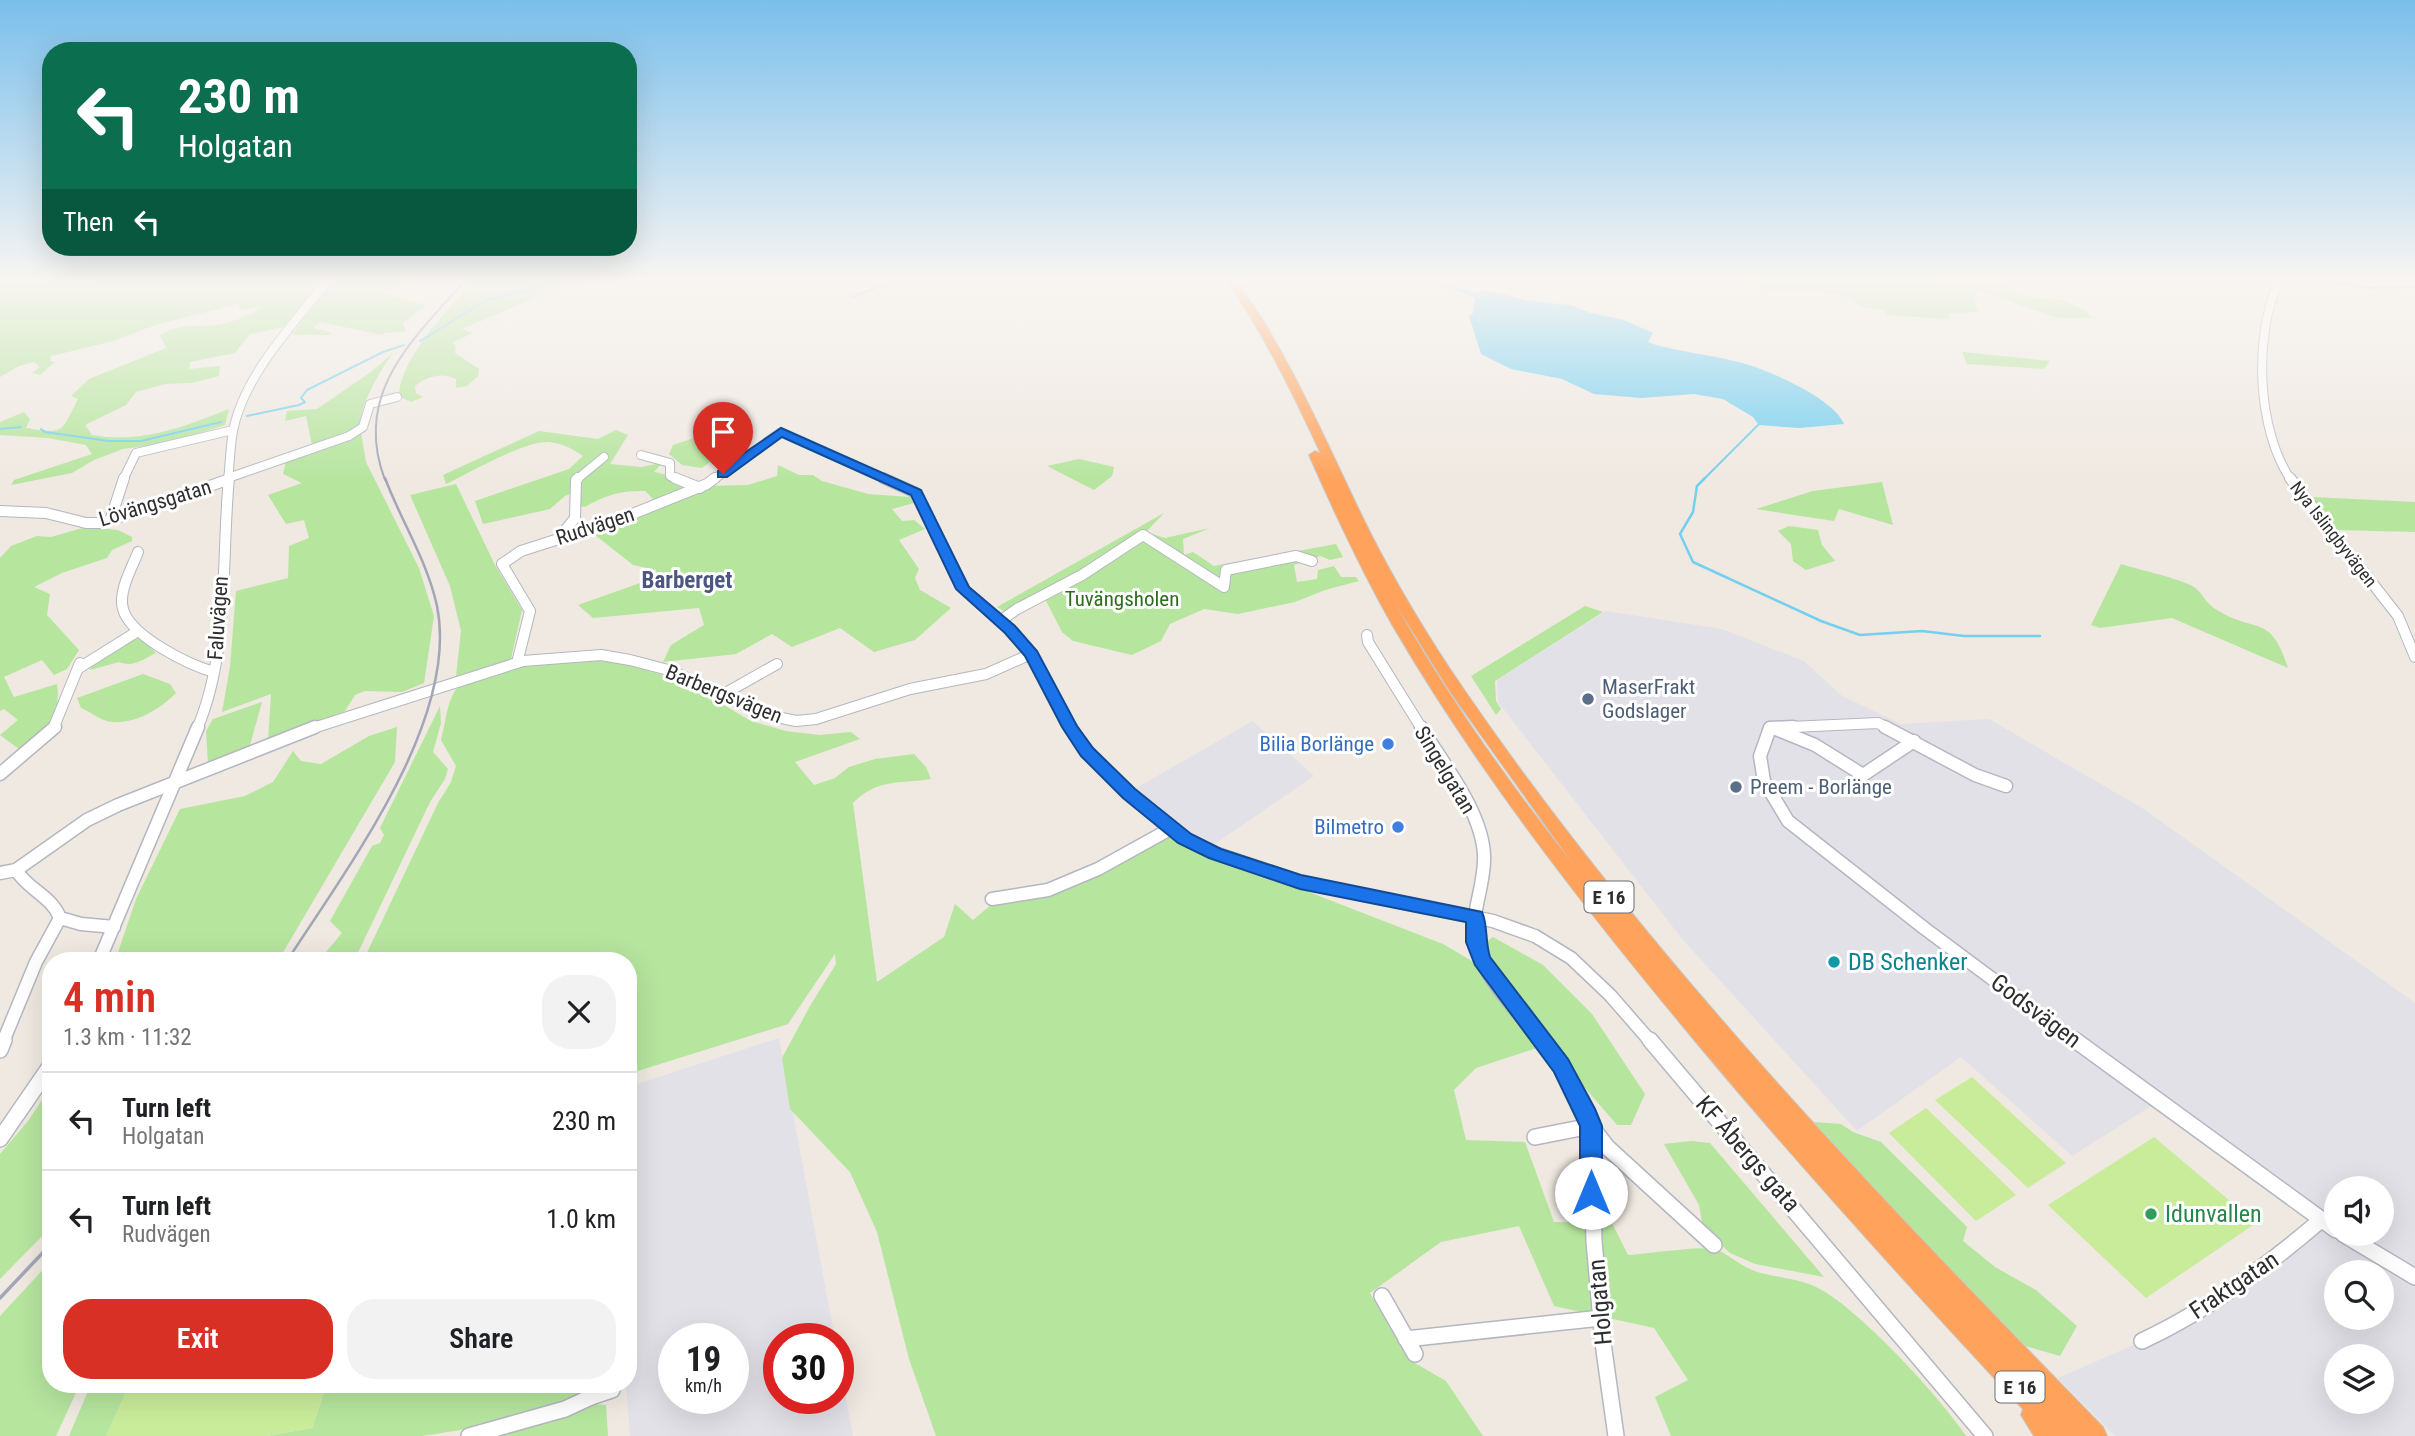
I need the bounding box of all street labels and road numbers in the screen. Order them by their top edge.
street label: Lövängsgatan [96,475,214,531]
street label: Nya Islingbyvägen [2286,477,2382,591]
street label: Rudvägen [553,502,637,550]
street label: Faluvägen [203,575,233,661]
street label: Barbergsvägen [662,660,786,728]
street label: Singelgatan [1410,722,1480,818]
road number: E 16 [1584,882,1634,912]
street label: Godsvägen [1985,968,2087,1054]
street label: KF Åbergs gata [1690,1090,1807,1218]
street label: Fraktgatan [2184,1245,2284,1325]
street label: Holgatan [1582,1258,1618,1346]
road number: E 16 [1996,1372,2044,1402]

